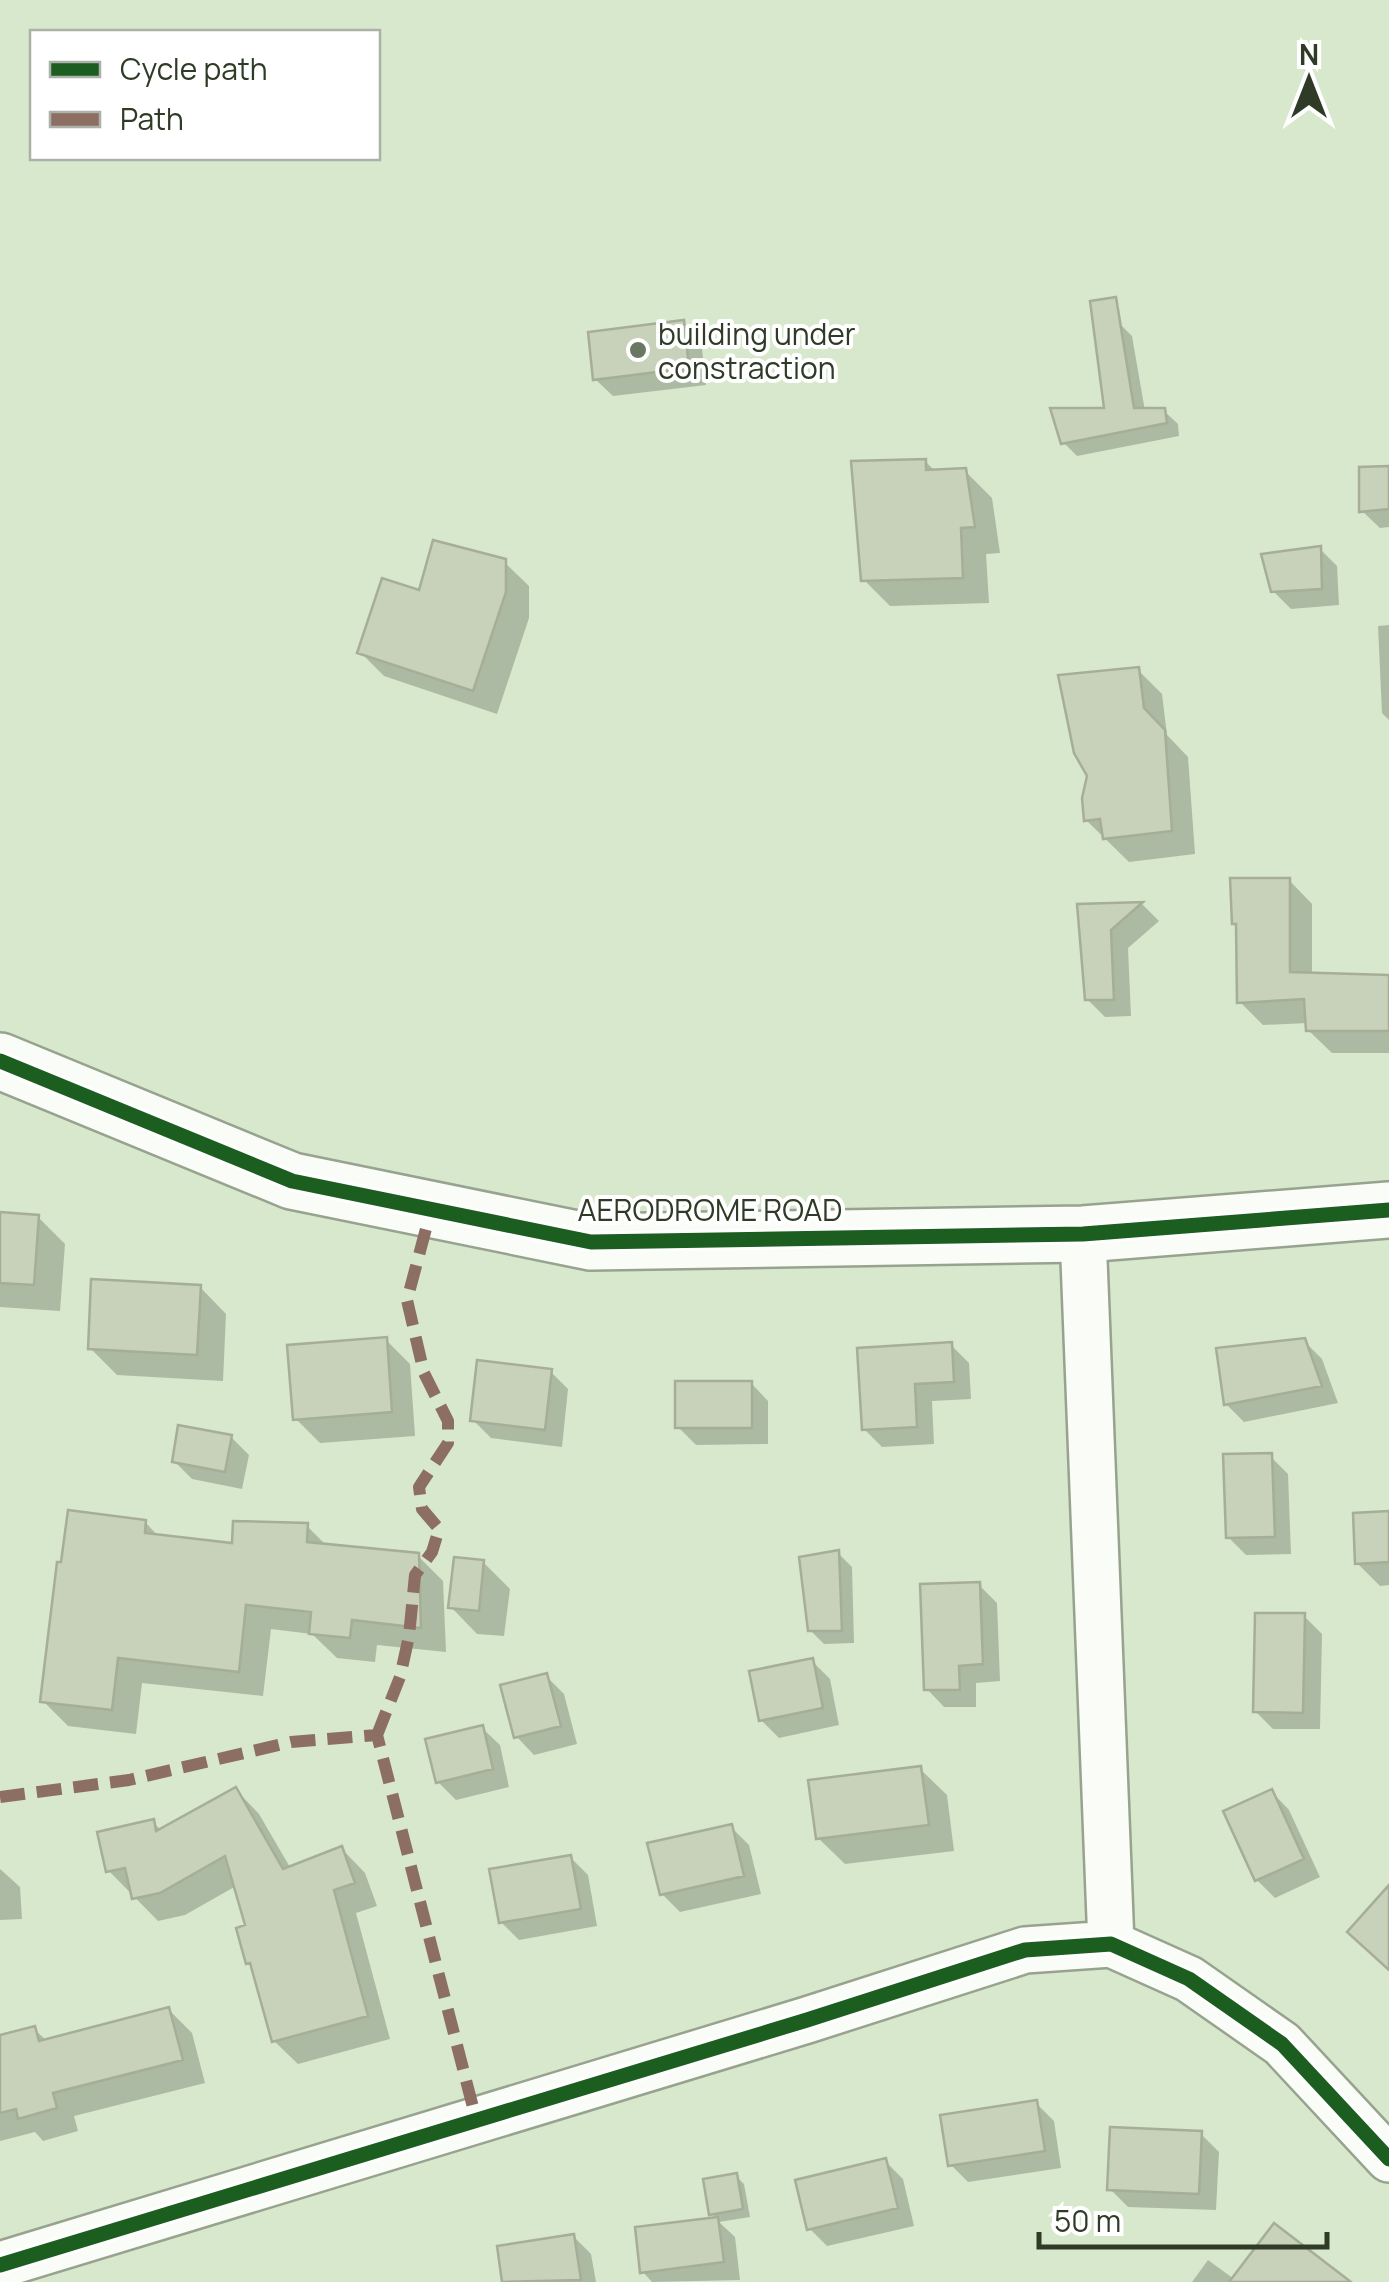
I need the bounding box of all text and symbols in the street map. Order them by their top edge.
legend [30,30,380,160]
north arrow [1259,30,1359,130]
text: N [1299,35,1319,73]
text: Cycle path [120,48,268,89]
text: Path [120,98,184,139]
place label: building under constraction [658,313,856,388]
marker: building under constraction [627,339,649,361]
street label: AERODROME ROAD [578,1189,842,1230]
scale bar [1039,2187,1326,2249]
text: 50 m [1054,2200,1121,2241]

